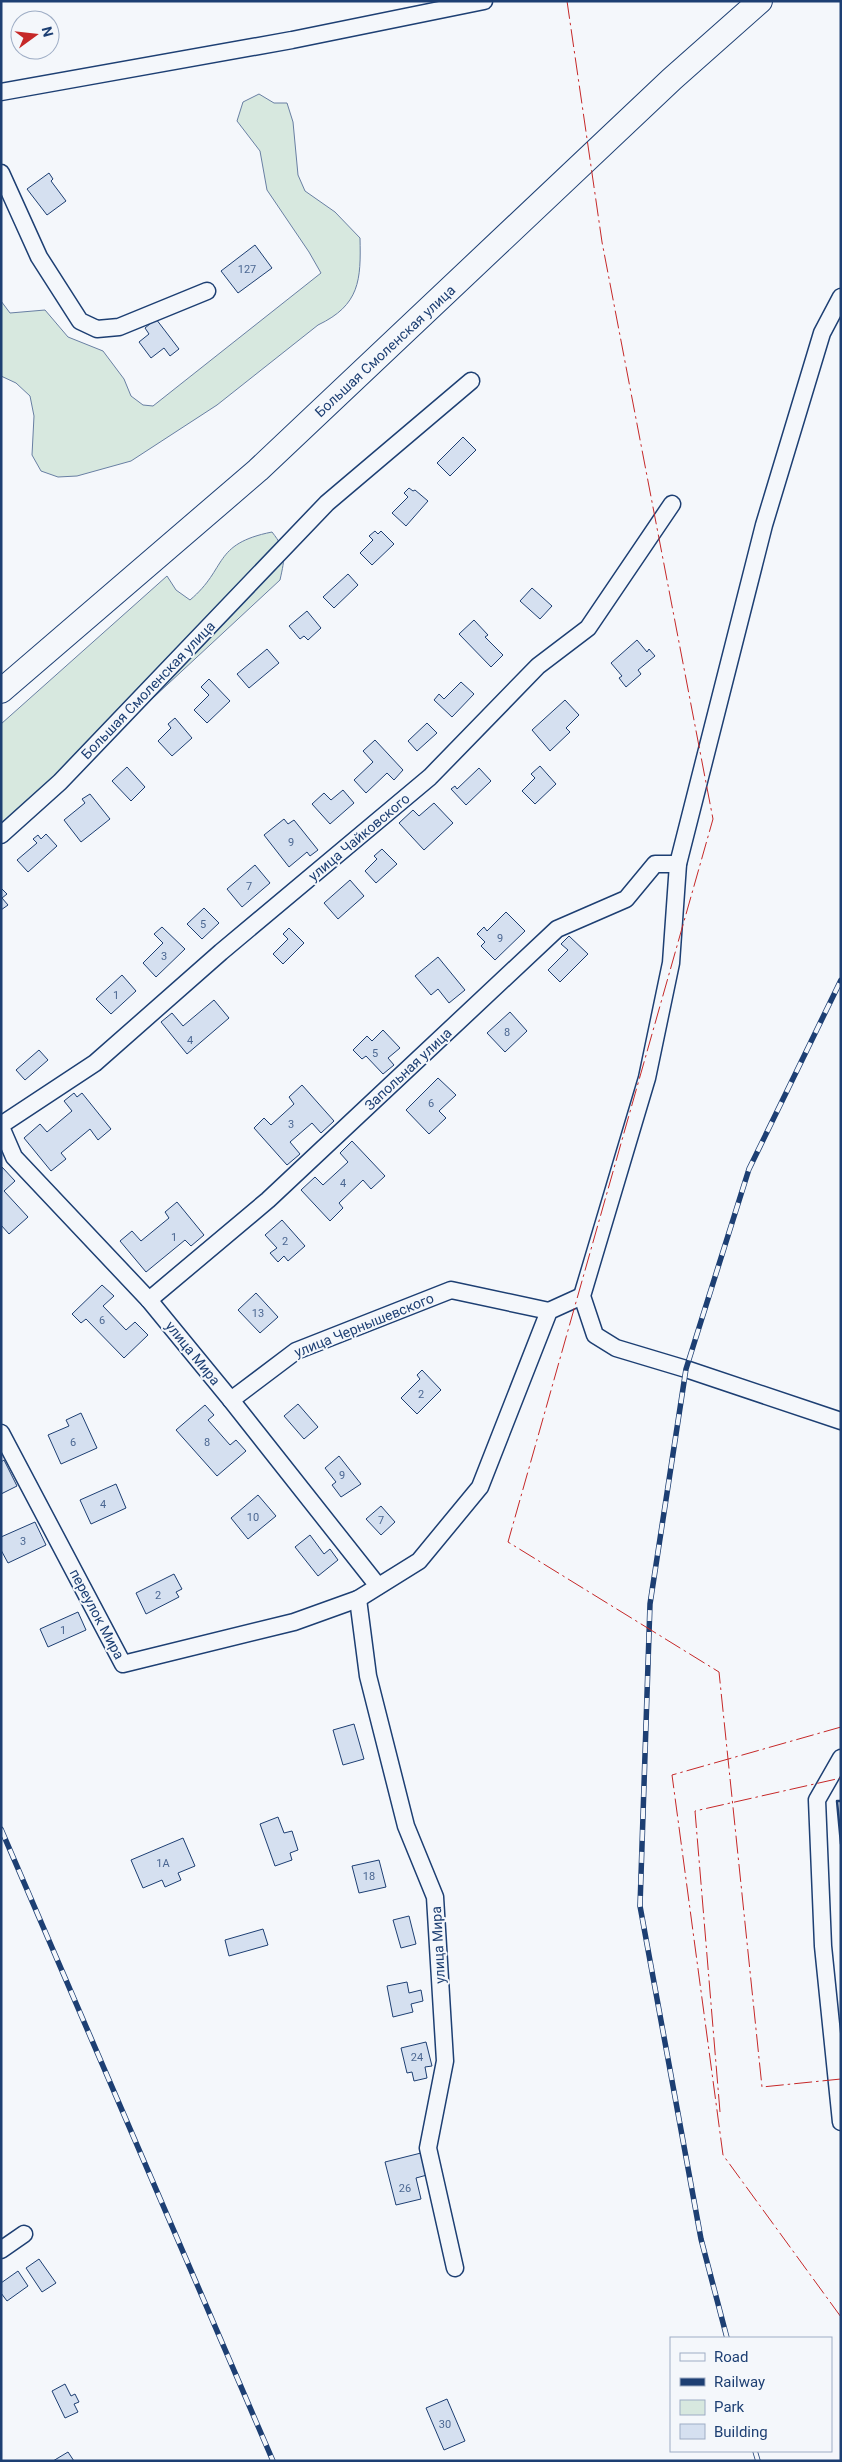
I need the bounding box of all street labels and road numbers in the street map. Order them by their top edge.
street label: Большая Смоленская улица [312,282,458,420]
street label: Большая Смоленская улица [78,618,218,762]
street label: улица Чайковского [305,790,413,884]
street label: Запольная улица [361,1025,455,1113]
street label: улица Чернышевского [292,1290,436,1360]
street label: улица Мира [162,1318,224,1388]
street label: переулок Мира [66,1566,128,1662]
street label: улица Мира [428,1906,448,1984]

